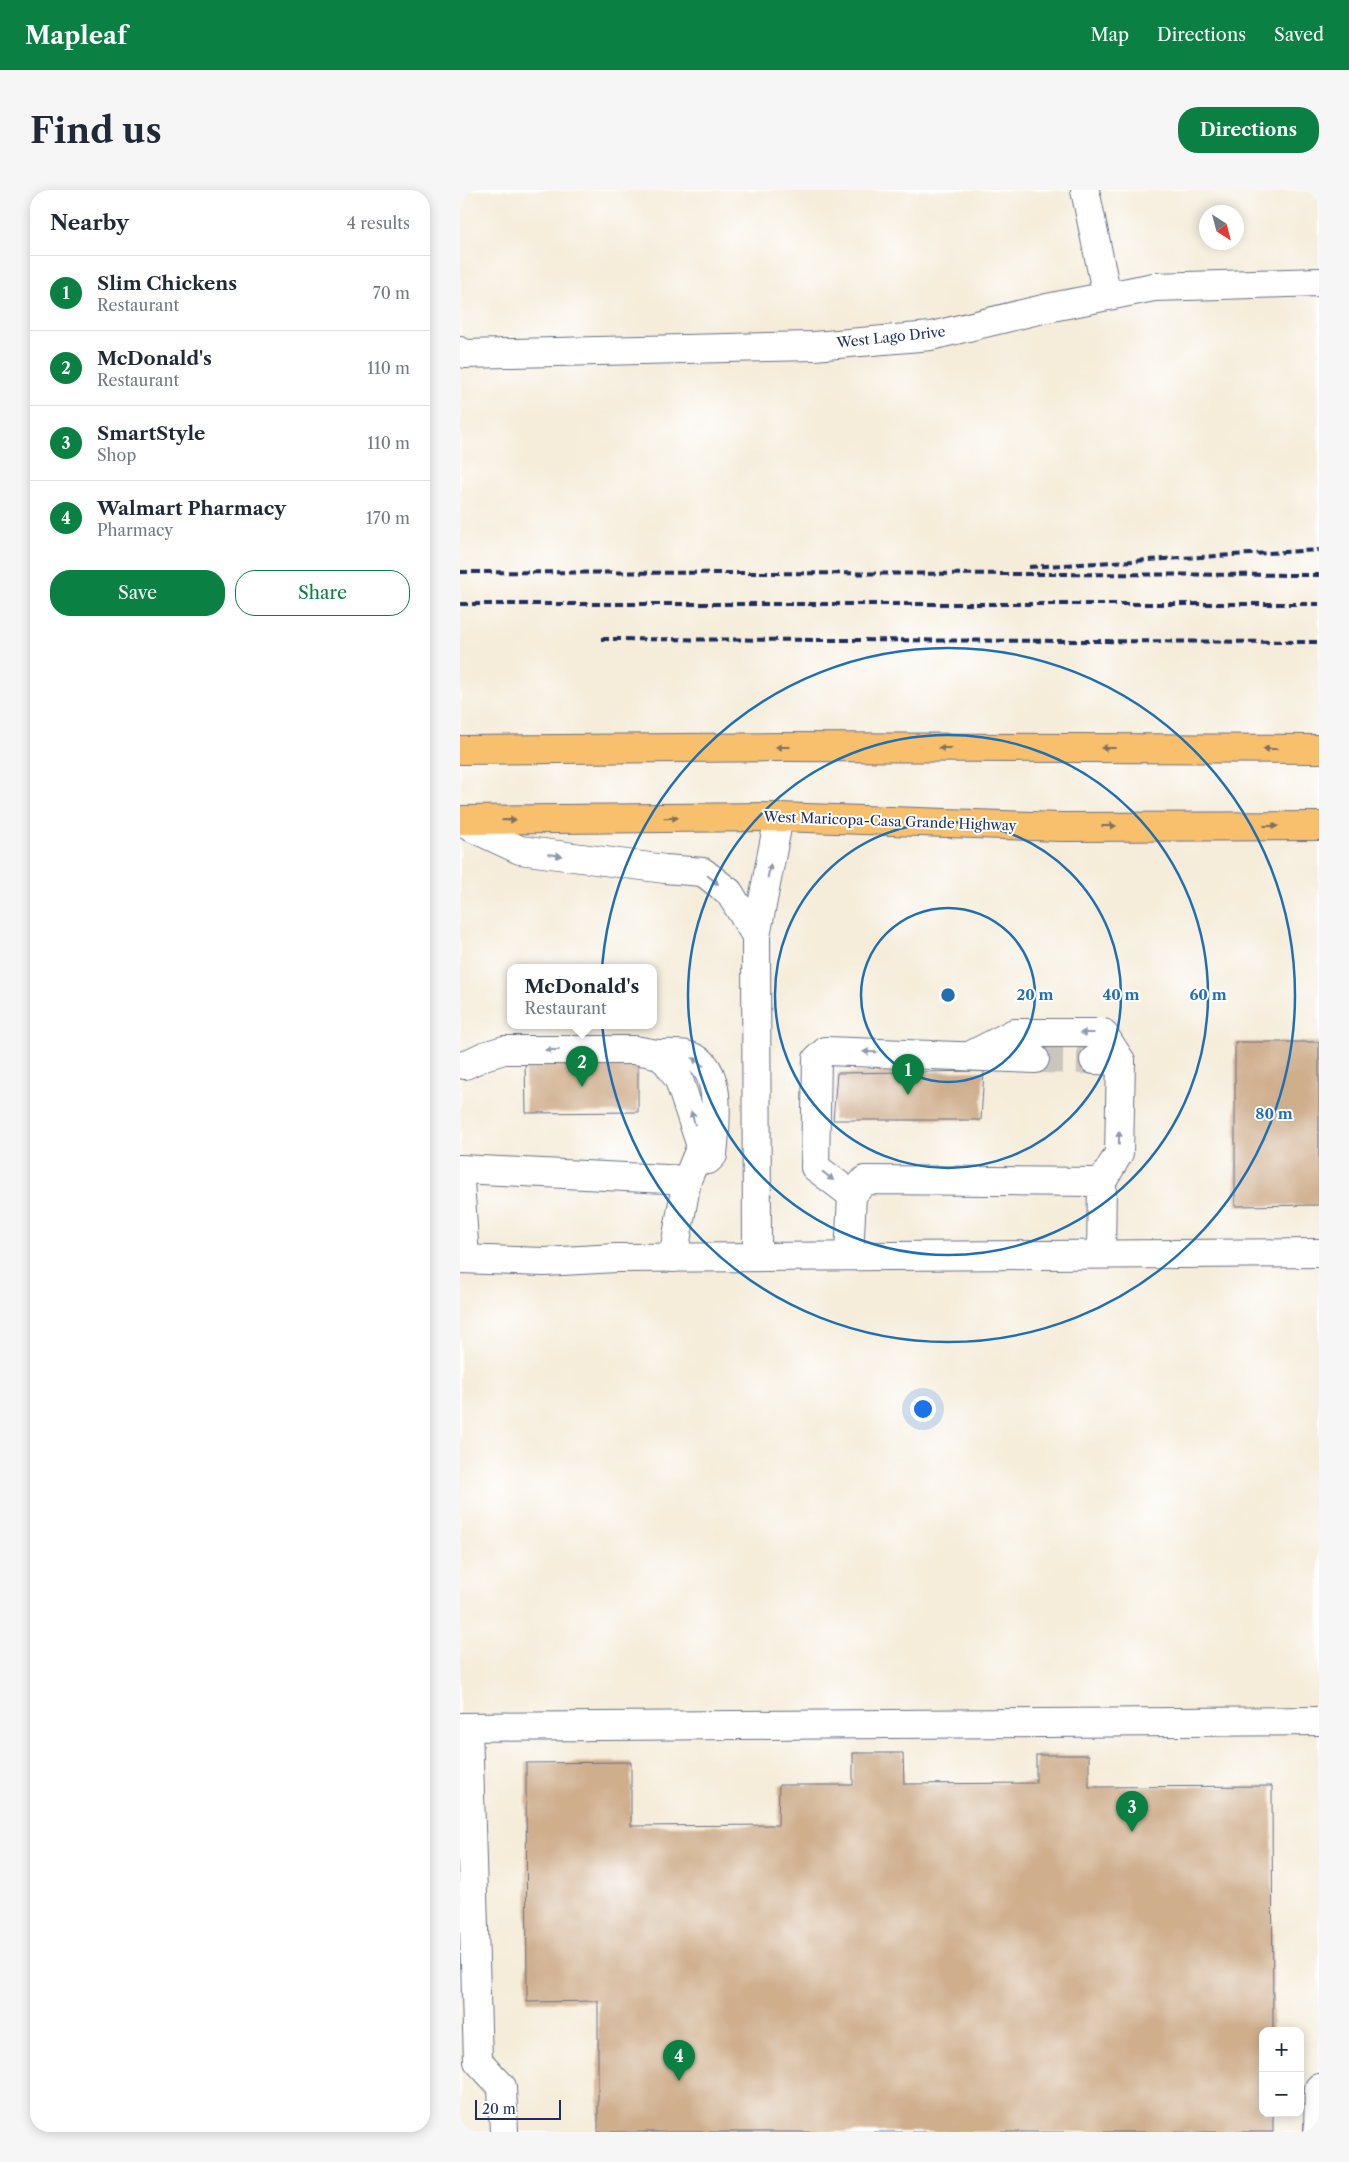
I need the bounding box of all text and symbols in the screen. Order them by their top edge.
text: Mapleaf [25,21,127,50]
text: Map [1090,24,1129,46]
text: Directions [1157,24,1246,46]
text: Saved [1274,24,1324,46]
button: Directions [1178,107,1319,153]
text: Find us [30,109,162,152]
north arrow [1199,205,1244,250]
text: Nearby [50,210,129,235]
text: 4 results [347,213,410,233]
text: Slim Chickens [97,272,237,295]
text: 1 [62,283,70,303]
text: 70 m [373,283,410,303]
text: Restaurant [97,295,179,315]
street label: West Lago Drive [835,322,946,352]
text: McDonald's [97,347,212,370]
text: 2 [61,358,71,378]
text: 110 m [367,358,410,378]
text: Restaurant [97,370,179,390]
text: SmartStyle [97,422,205,445]
text: 3 [61,433,71,453]
text: 110 m [367,433,410,453]
text: Shop [97,445,136,465]
text: Walmart Pharmacy [97,497,286,520]
text: 4 [61,508,71,528]
text: 170 m [366,508,410,528]
text: Pharmacy [97,520,173,540]
button: Save [50,570,225,616]
button: Share [235,570,410,616]
one-way arrow [775,743,791,751]
one-way arrow [937,744,953,752]
one-way arrow [1100,744,1116,752]
one-way arrow [1262,745,1278,753]
street label: West Maricopa-Casa Grande Highway [762,808,1017,834]
one-way arrow [663,814,679,822]
one-way arrow [501,816,517,824]
one-way arrow [1101,822,1117,830]
one-way arrow [1263,822,1279,830]
one-way arrow [547,851,563,859]
one-way arrow [765,864,773,879]
one-way arrow [707,875,720,886]
popup [507,964,657,1029]
text: McDonald's [525,975,639,998]
text: 20 m [1016,985,1054,1004]
text: 40 m [1102,985,1140,1004]
text: 60 m [1189,985,1227,1004]
centre of rings [939,986,957,1004]
text: Restaurant [525,998,607,1018]
one-way arrow [1079,1029,1095,1037]
one-way arrow [544,1046,560,1054]
pin: 2 [566,1046,598,1087]
one-way arrow [862,1048,878,1056]
pin: 1 [892,1054,924,1095]
one-way arrow [692,1056,705,1067]
text: 80 m [1255,1104,1293,1123]
one-way arrow [688,1110,696,1125]
one-way arrow [1116,1129,1124,1145]
one-way arrow [821,1171,834,1182]
your location [910,1396,936,1422]
pin: 3 [1116,1791,1148,1832]
map controls [1259,2027,1304,2117]
button: + [1259,2027,1304,2072]
pin: 4 [663,2040,695,2081]
button: − [1259,2072,1304,2117]
scale bar [475,2097,561,2120]
text: 20 m [482,2100,516,2118]

